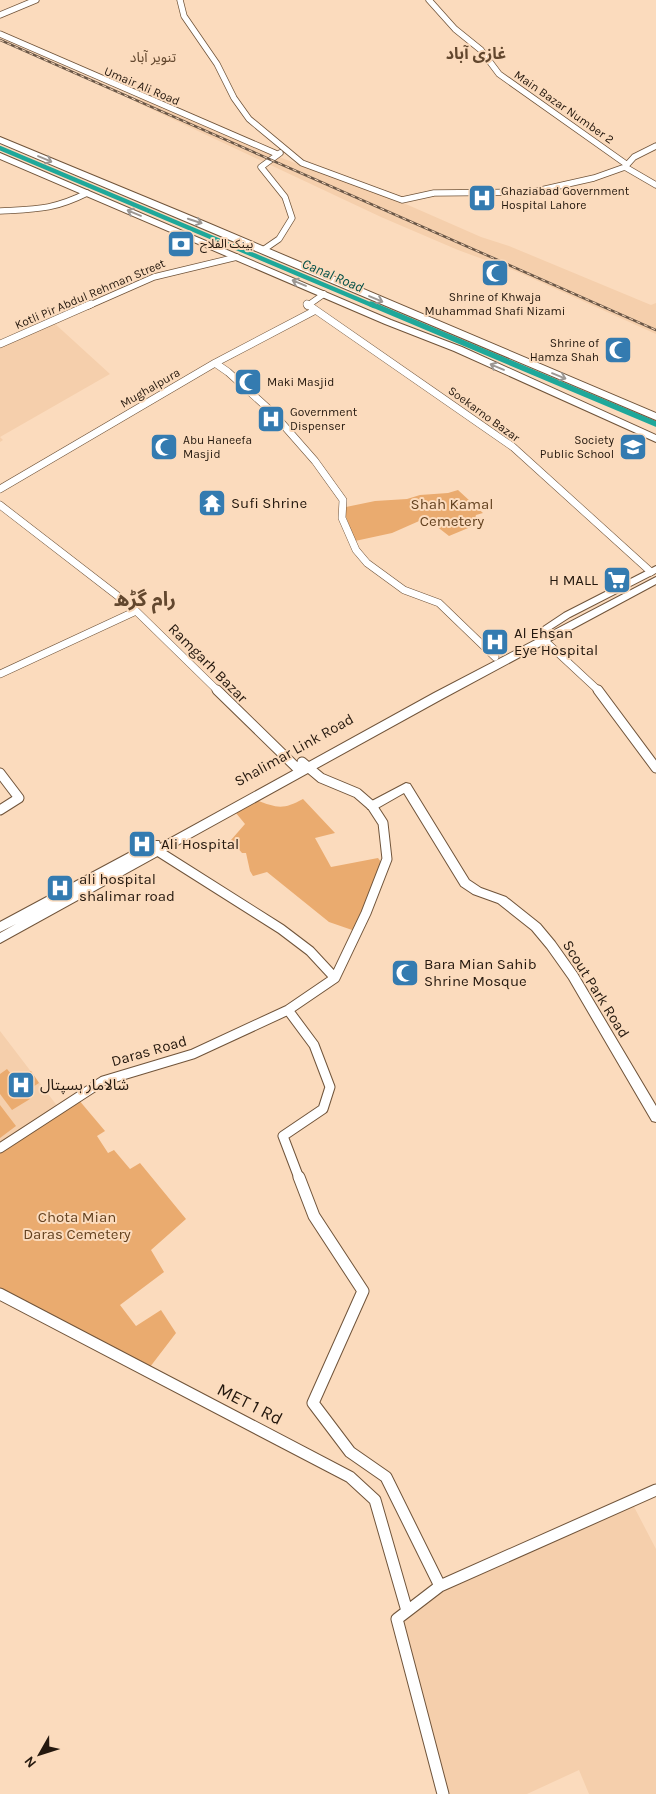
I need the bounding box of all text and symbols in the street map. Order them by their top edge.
district label: غازى آباد [446,44,506,63]
district label: تنویر آباد [130,49,176,66]
street label: Umair Ali Road [102,64,182,108]
street label: Main Bazar Number 2 [512,67,616,147]
one-way arrow [37,155,52,165]
hospital icon: Ghaziabad Government Hospital Lahore [467,183,497,213]
place label: Ghaziabad Government Hospital Lahore [501,184,630,212]
one-way arrow [127,208,142,217]
one-way arrow [187,217,203,227]
bank icon: بینک الفلاح [166,229,196,259]
place label: بینک الفلاح [200,237,253,253]
water label: Canal Road [300,255,367,296]
street label: Kotli Pir Abdul Rehman Street [13,256,168,332]
mosque icon: Shrine of Khwaja Muhammad Shafi Nizami [480,258,510,288]
one-way arrow [292,278,307,288]
place label: Shrine of Khwaja Muhammad Shafi Nizami [425,290,565,318]
one-way arrow [369,296,384,305]
mosque icon: Shrine of Hamza Shah [603,335,633,365]
place label: Shrine of Hamza Shah [530,336,600,364]
one-way arrow [490,361,505,371]
street label: Mughalpura [118,365,182,411]
mosque icon: Maki Masjid [233,367,263,397]
one-way arrow [551,372,566,381]
place label: Maki Masjid [267,375,334,389]
street label: Soekarno Bazar [445,383,523,445]
hospital icon: Government Dispenser [256,404,286,434]
place label: Government Dispenser [290,405,358,433]
mosque icon: Abu Haneefa Masjid [149,432,179,462]
school or university icon: Society Public School [618,432,648,462]
place label: Abu Haneefa Masjid [183,433,252,461]
place label: Society Public School [540,433,614,461]
temple icon: Sufi Shrine [197,488,227,518]
place label: Sufi Shrine [231,494,307,512]
park label: Shah Kamal Cemetery [411,495,493,530]
supermarket icon: H MALL [602,565,632,595]
place label: H MALL [549,571,598,589]
district label: رام گڑھ [114,588,176,614]
street label: Ramgarh Bazar [165,620,252,707]
place label: Al Ehsan Eye Hospital [514,624,598,659]
hospital icon: Al Ehsan Eye Hospital [480,627,510,657]
street label: Shalimar Link Road [231,710,357,790]
hospital icon: Ali Hospital [127,829,157,859]
place label: Ali Hospital [161,835,239,853]
place label: ali hospital shalimar road [79,870,175,905]
hospital icon: ali hospital shalimar road [45,873,75,903]
street label: Scout Park Road [559,937,633,1041]
place label: Bara Mian Sahib Shrine Mosque [424,955,537,990]
mosque icon: Bara Mian Sahib Shrine Mosque [390,958,420,988]
street label: Daras Road [109,1032,189,1070]
hospital icon: شالامار ہسپتال [6,1070,36,1100]
place label: شالامار ہسپتال [40,1076,129,1095]
park label: Chota Mian Daras Cemetery [23,1208,131,1243]
street label: MET 1 Rd [214,1378,286,1430]
north arrow [15,1729,65,1779]
text: N [21,1753,40,1771]

